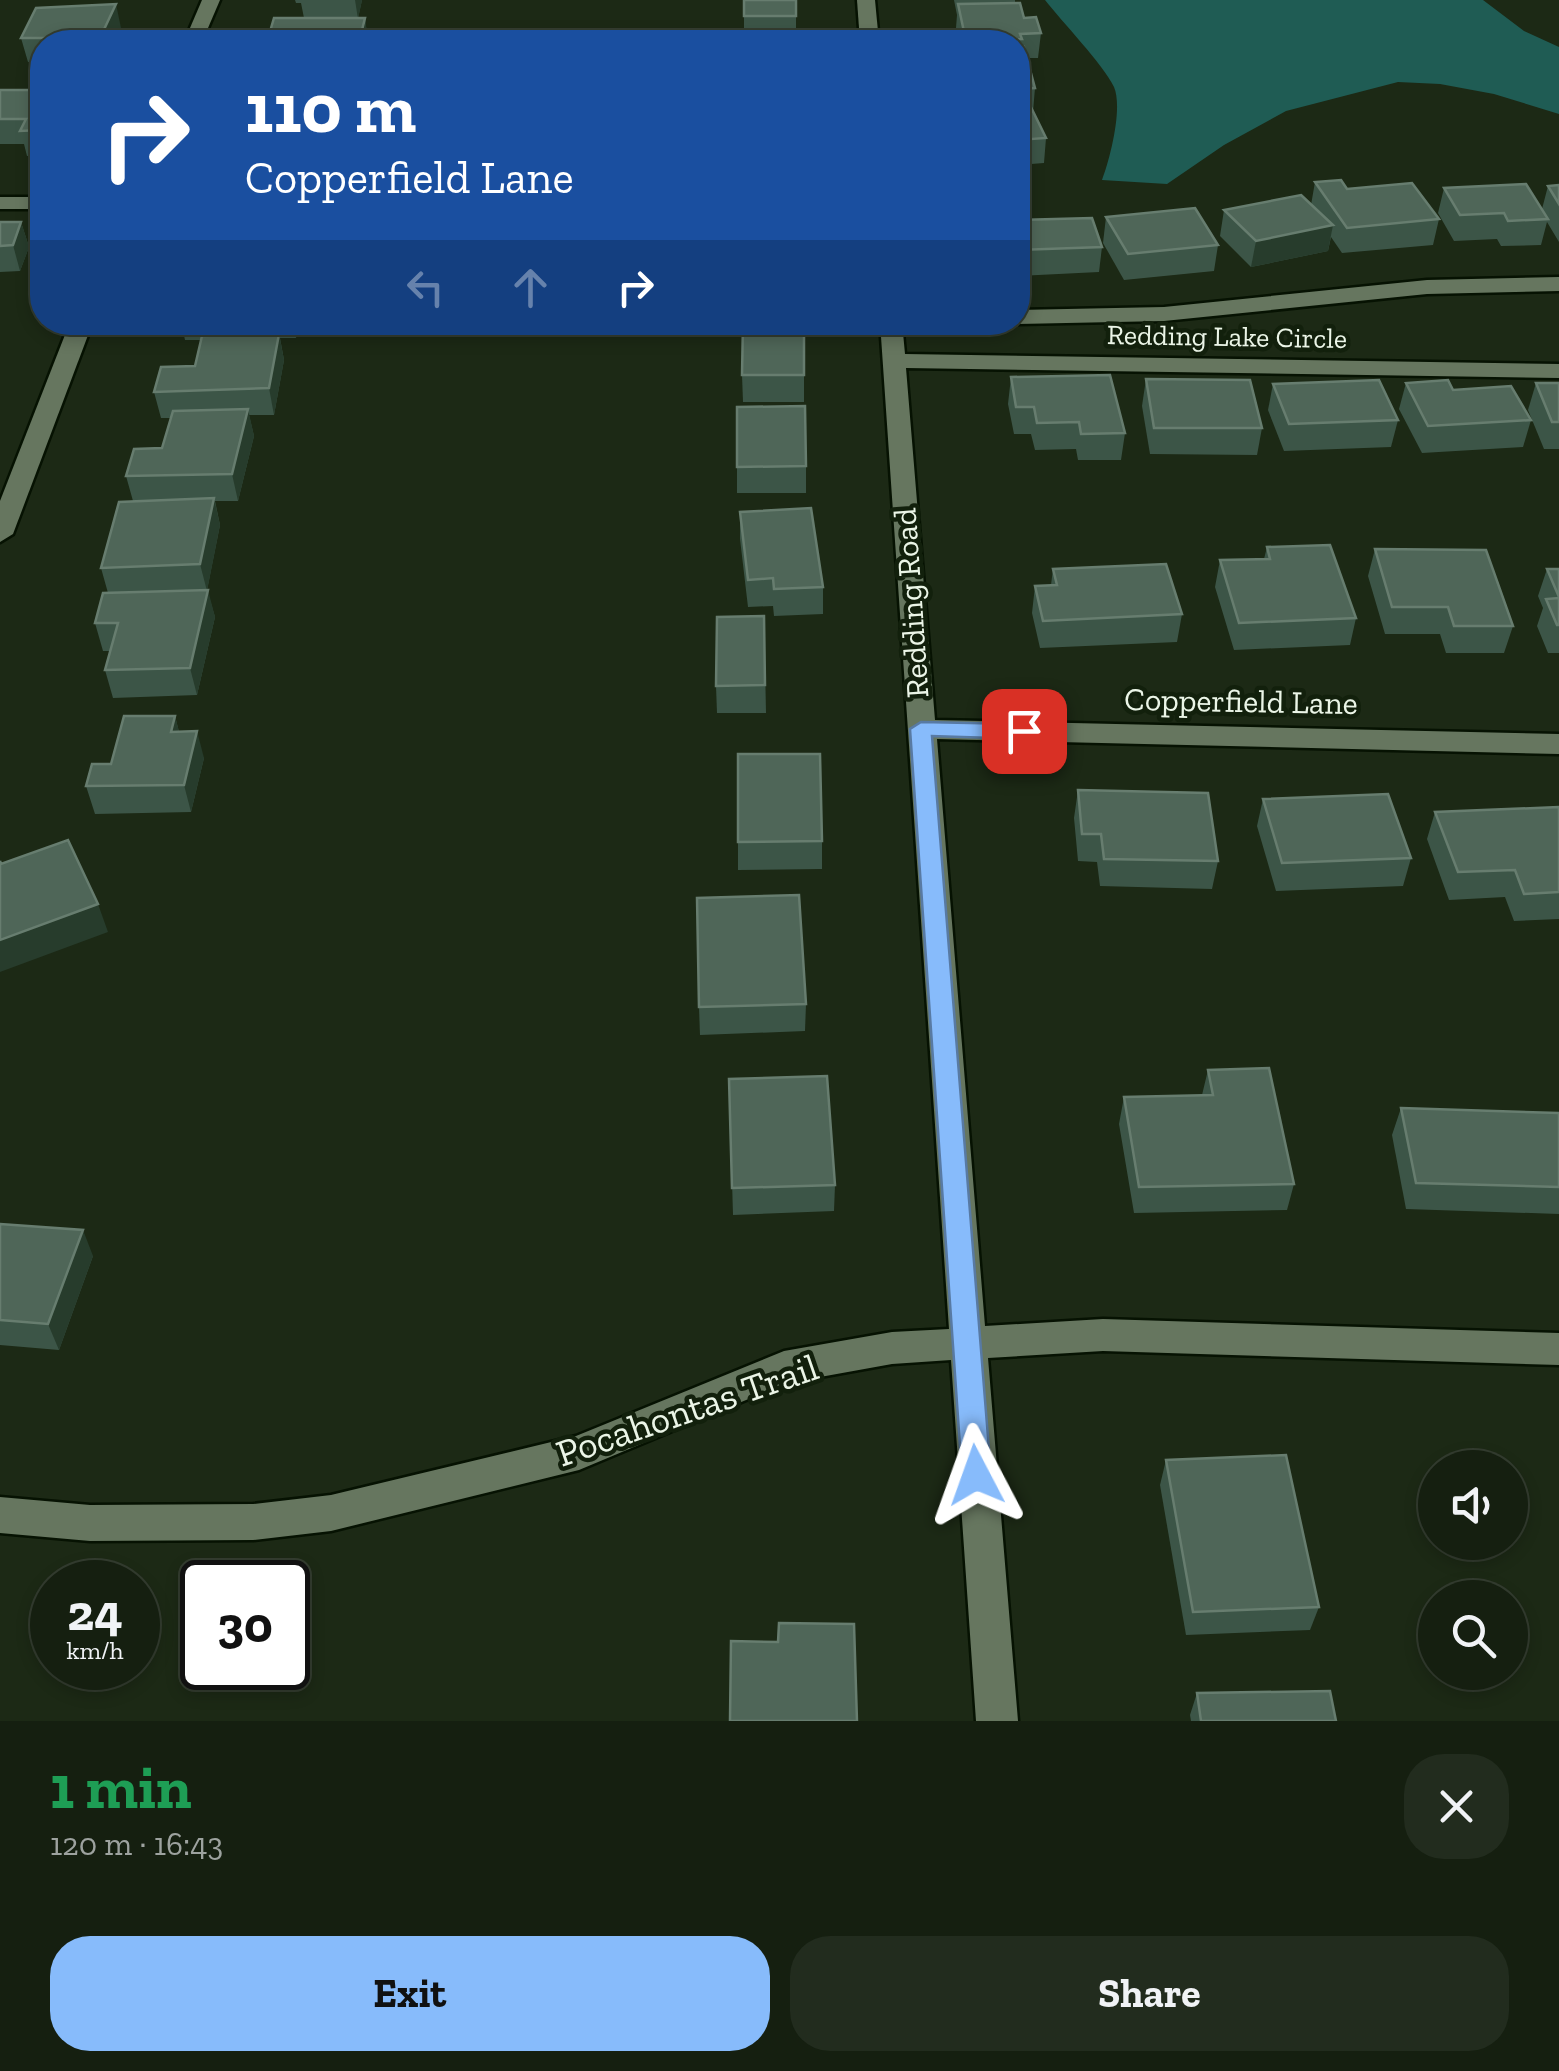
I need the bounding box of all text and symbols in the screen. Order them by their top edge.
text: 110 m [245,66,416,150]
icon: right [80,70,210,200]
text: Copperfield Lane [245,151,574,205]
icon: left [398,260,453,315]
icon: ahead [503,260,558,315]
icon: right [608,260,663,315]
street label: Redding Lake Circle [1107,318,1347,355]
street label: Redding Road [885,506,937,699]
street label: Copperfield Lane [1124,680,1358,722]
pin [982,689,1067,774]
icon: arrive [997,704,1052,759]
street label: Pocahontas Trail [550,1344,824,1476]
position arrow [924,1423,1028,1527]
map controls [1418,1450,1528,1690]
button: sound [1418,1450,1528,1560]
speed limit sign: 30 [180,1560,310,1690]
button: search [1418,1580,1528,1690]
text: 24 [67,1583,123,1643]
text: km/h [66,1635,124,1665]
text: 1 min [50,1751,192,1823]
button: close [1404,1754,1509,1859]
text: 120 m · 16:43 [50,1825,223,1863]
button: Exit [50,1936,770,2051]
button: Share [790,1936,1509,2051]

